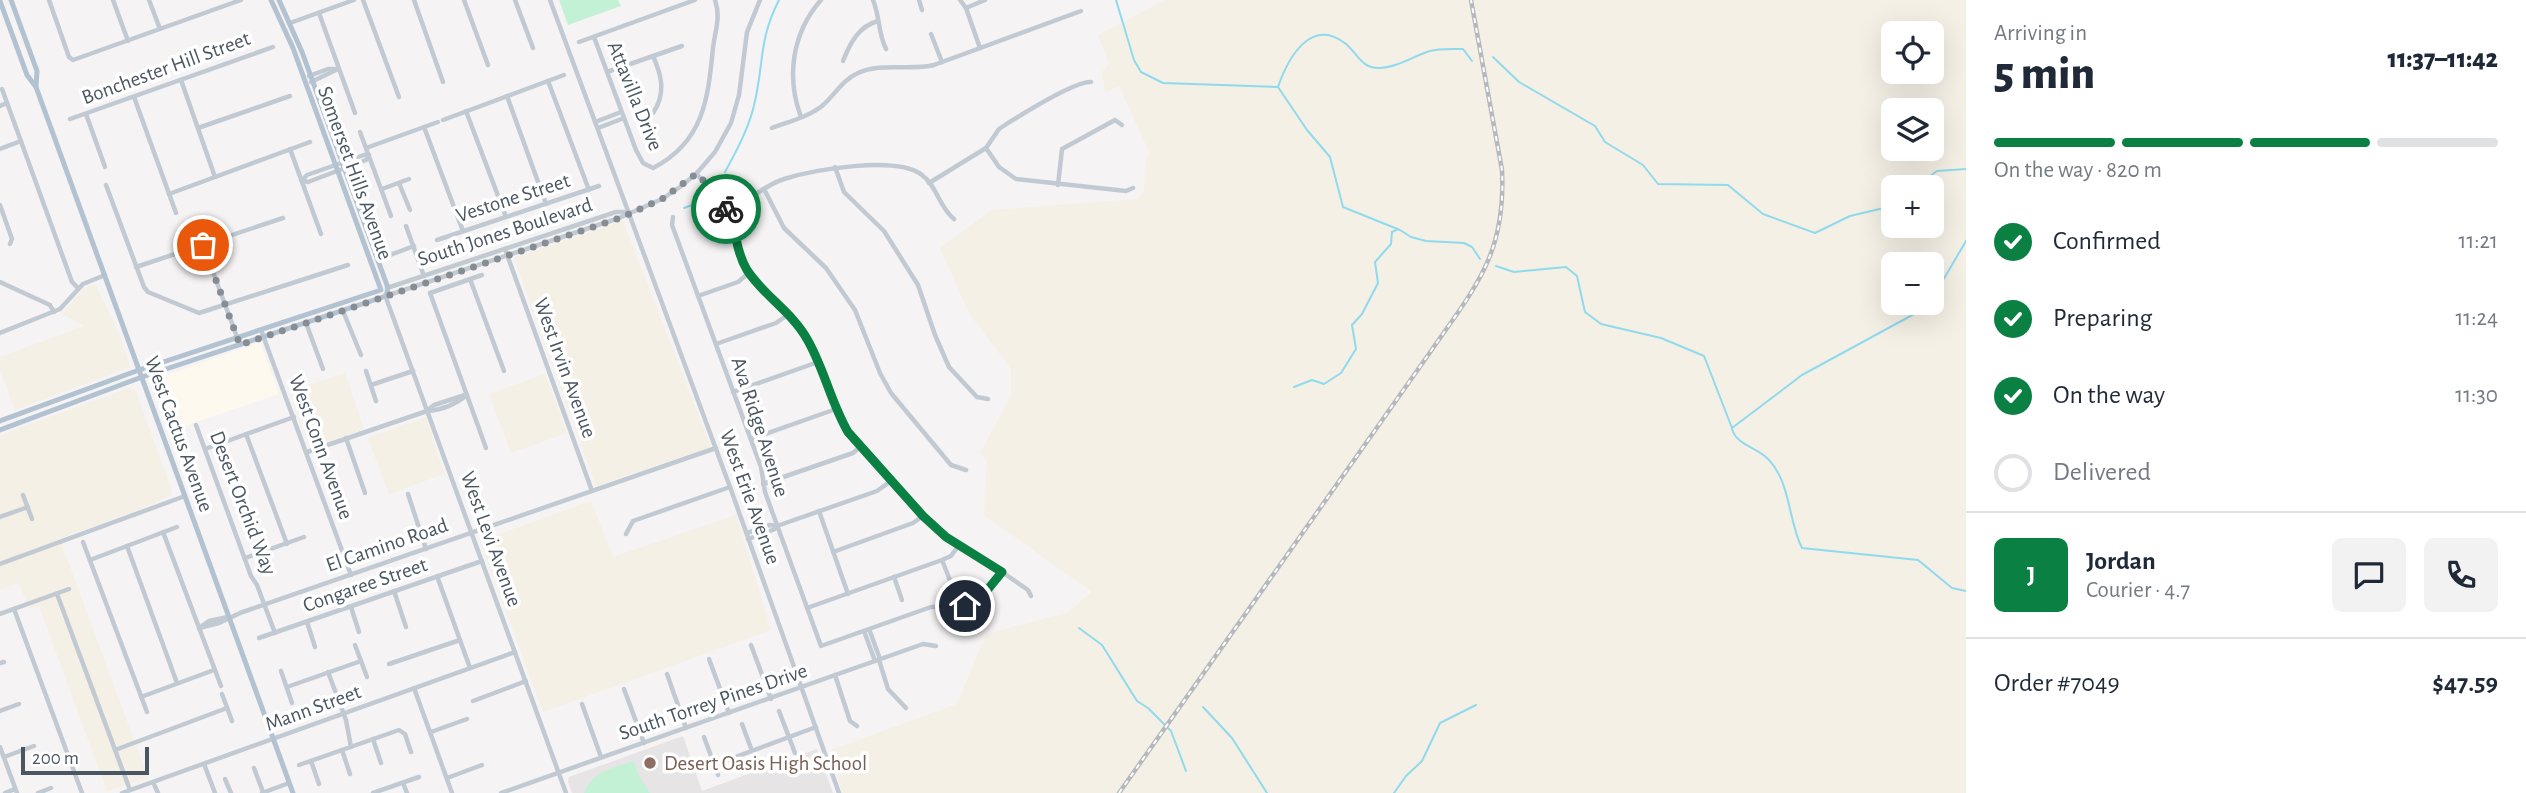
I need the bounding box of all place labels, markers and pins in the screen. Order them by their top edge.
pin [173,215,233,275]
pin [935,576,995,636]
place label: Desert Oasis High School [664,753,867,774]
marker: Desert Oasis High School [642,755,658,771]

